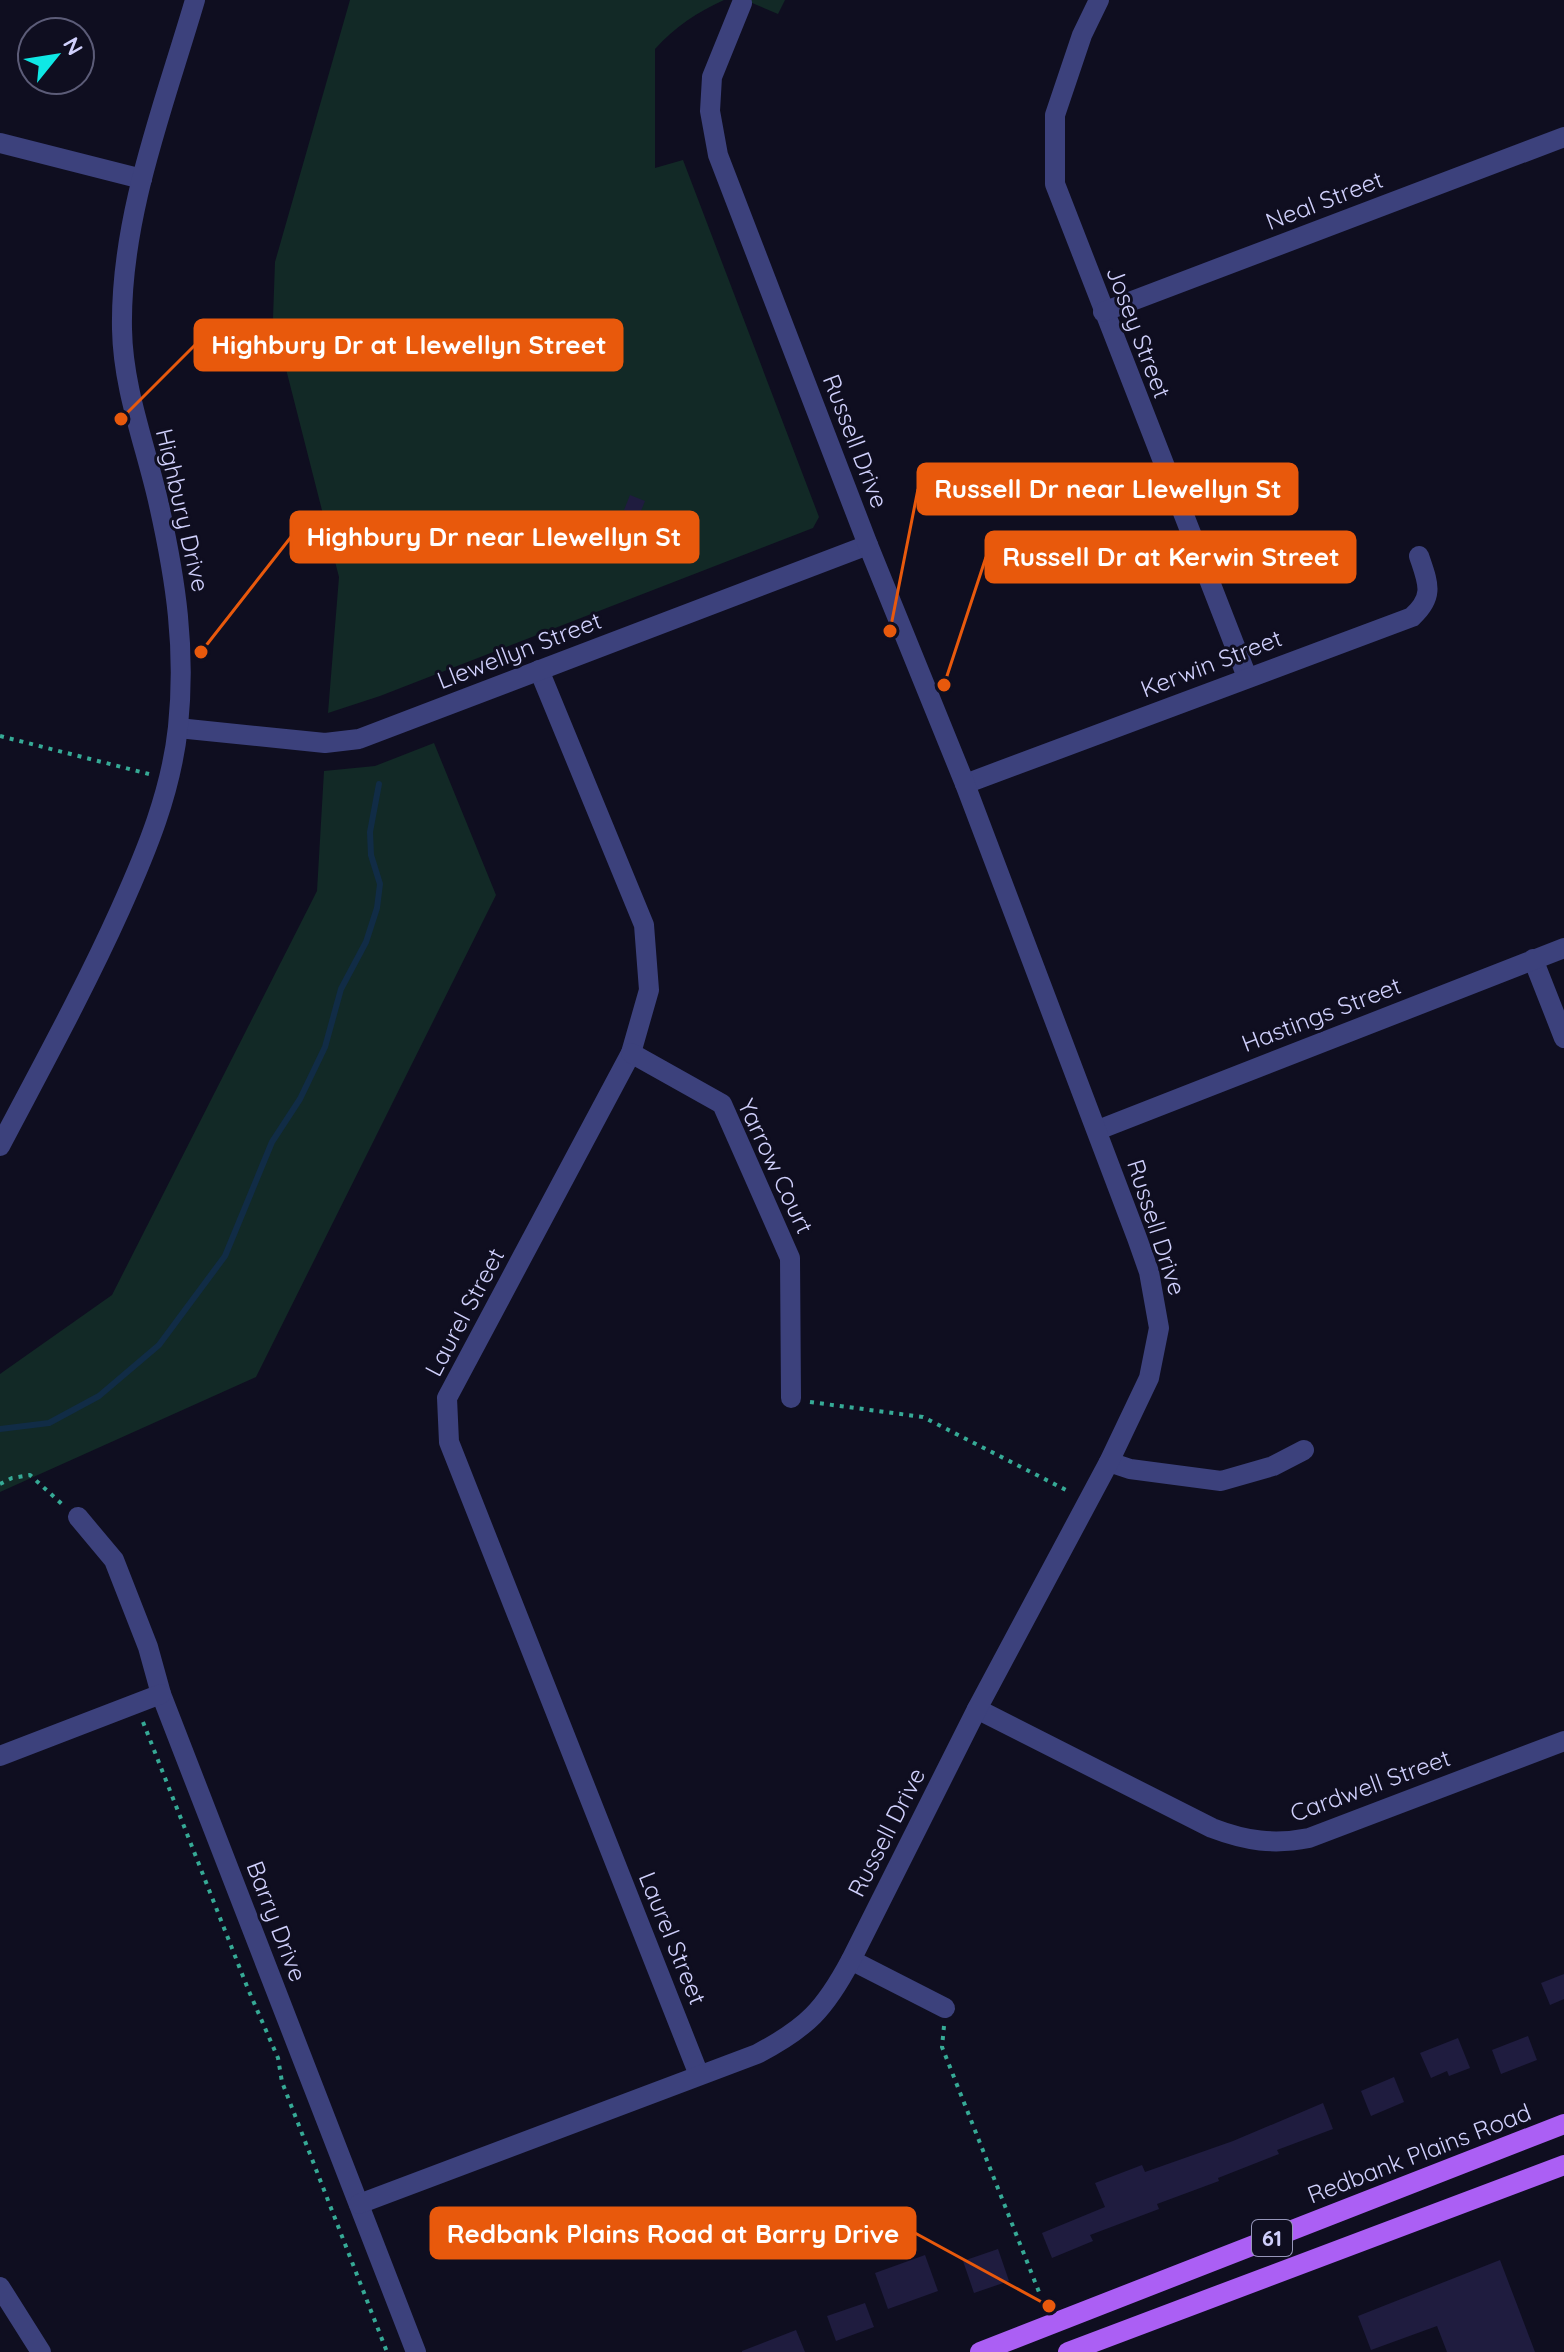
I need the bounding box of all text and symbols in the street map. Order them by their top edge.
north arrow [16,16,96,96]
text: N [57,32,89,60]
street label: Neal Street [1261,164,1387,236]
street label: Josey Street [1100,262,1178,402]
callout: Highbury Dr at Llewellyn Street [195,320,622,370]
text: Highbury Dr at Llewellyn Street [211,328,607,361]
street label: Russell Drive [817,370,895,512]
street label: Highbury Drive [150,426,216,594]
callout: Russell Dr near Llewellyn St [918,464,1297,514]
text: Russell Dr near Llewellyn St [934,472,1282,505]
callout: Highbury Dr near Llewellyn St [291,512,698,562]
text: Highbury Dr near Llewellyn St [307,520,681,553]
callout: Russell Dr at Kerwin Street [986,532,1355,582]
text: Russell Dr at Kerwin Street [1002,540,1340,573]
street label: Llewellyn Street [433,605,605,695]
street label: Kerwin Street [1136,622,1286,704]
street label: Hastings Street [1237,970,1405,1058]
street label: Yarrow Court [732,1094,820,1238]
street label: Russell Drive [1121,1155,1193,1299]
street label: Laurel Street [418,1243,510,1381]
street label: Cardwell Street [1286,1742,1454,1828]
street label: Russell Drive [841,1762,931,1902]
street label: Barry Drive [240,1857,314,1985]
street label: Laurel Street [633,1867,713,2009]
street label: Redbank Plains Road [1303,2097,1535,2209]
callout: Redbank Plains Road at Barry Drive [431,2208,915,2258]
text: Redbank Plains Road at Barry Drive [447,2217,899,2250]
road number: 61 [1252,2220,1292,2256]

